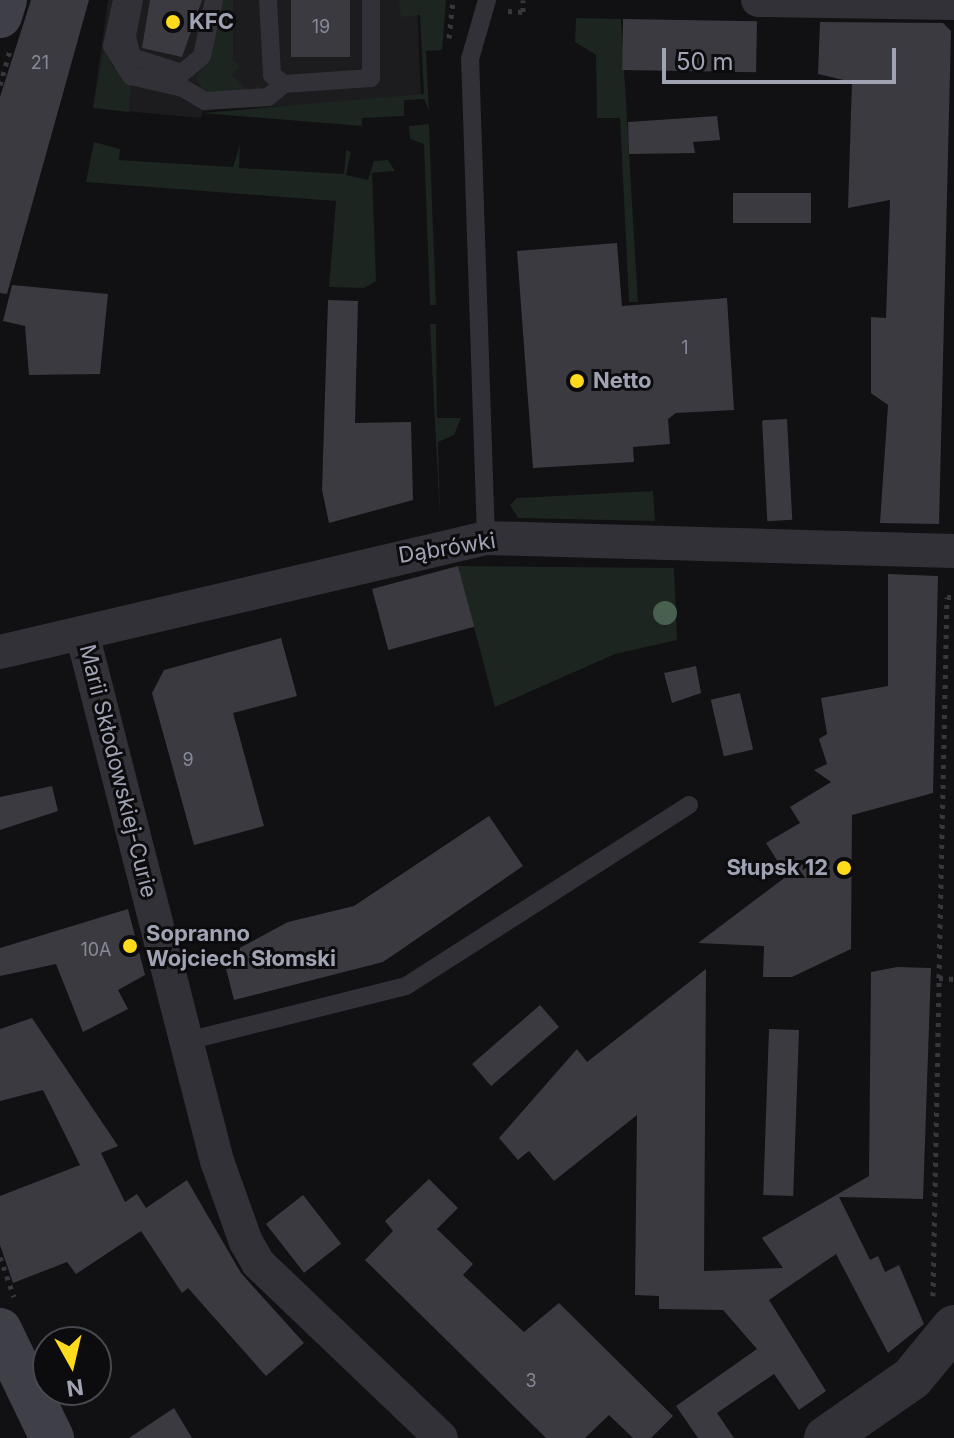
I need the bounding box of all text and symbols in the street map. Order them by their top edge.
place label: KFC [189,9,234,35]
marker: KFC [164,13,182,31]
house number: 19 [312,16,330,38]
scale bar [666,32,900,82]
text: 50 m [676,47,734,76]
house number: 21 [31,52,49,74]
house number: 1 [681,337,689,359]
place label: Netto [593,368,651,394]
marker: Netto [568,372,586,390]
street label: Dąbrówki [397,527,497,569]
street label: Marii Skłodowskiej-Curie [74,642,162,900]
house number: 9 [182,749,194,771]
place label: Słupsk 12 [726,855,828,881]
marker: Słupsk 12 [835,859,853,877]
place label: Sopranno Wojciech Słomski [146,920,336,972]
marker: Sopranno Wojciech Słomski [121,937,139,955]
house number: 10A [80,939,112,961]
north arrow [32,1326,112,1406]
house number: 3 [525,1370,537,1392]
text: N [65,1374,85,1402]

